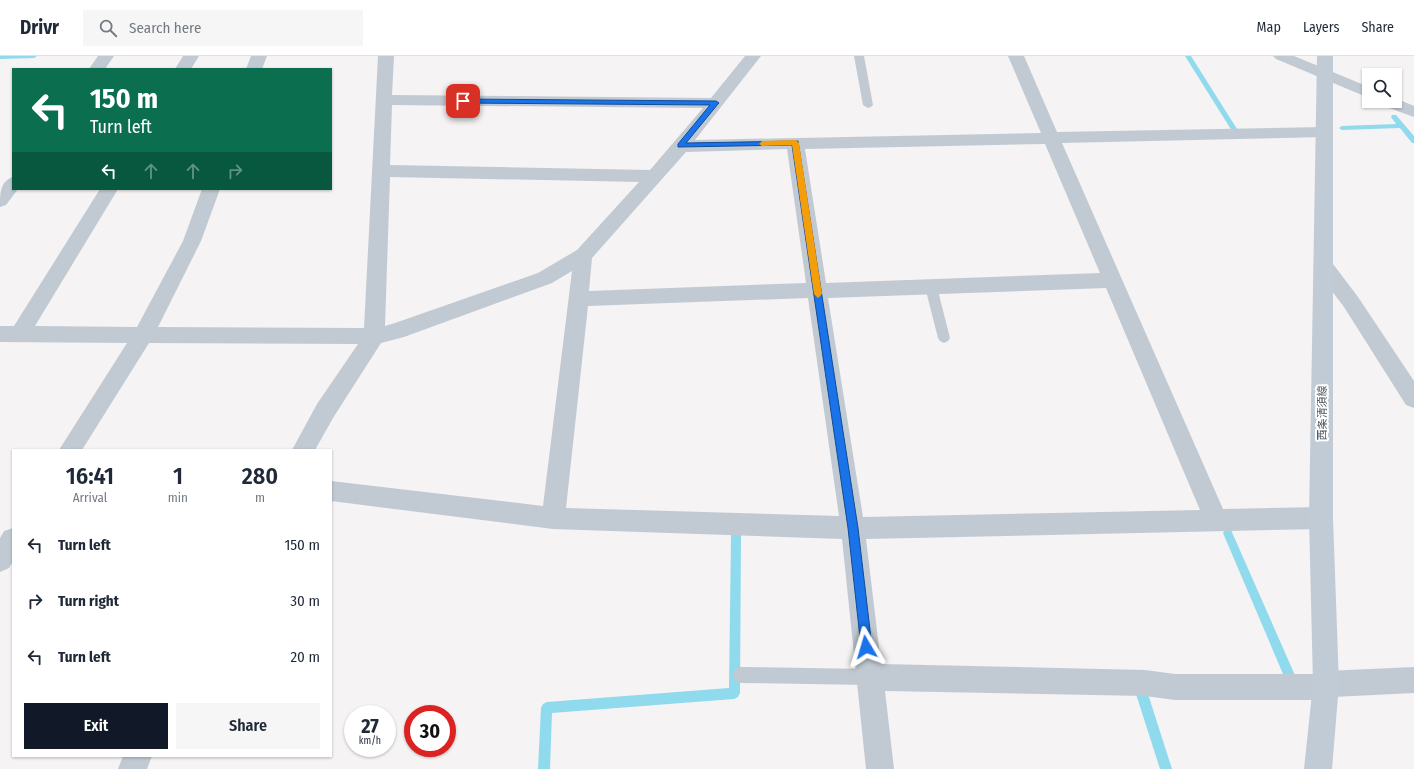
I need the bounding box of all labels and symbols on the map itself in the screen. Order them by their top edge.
pin [446,84,480,118]
street label: 西条清須線 [1316,386,1329,441]
position arrow [845,626,887,668]
speed limit sign: 30 [404,705,456,757]

